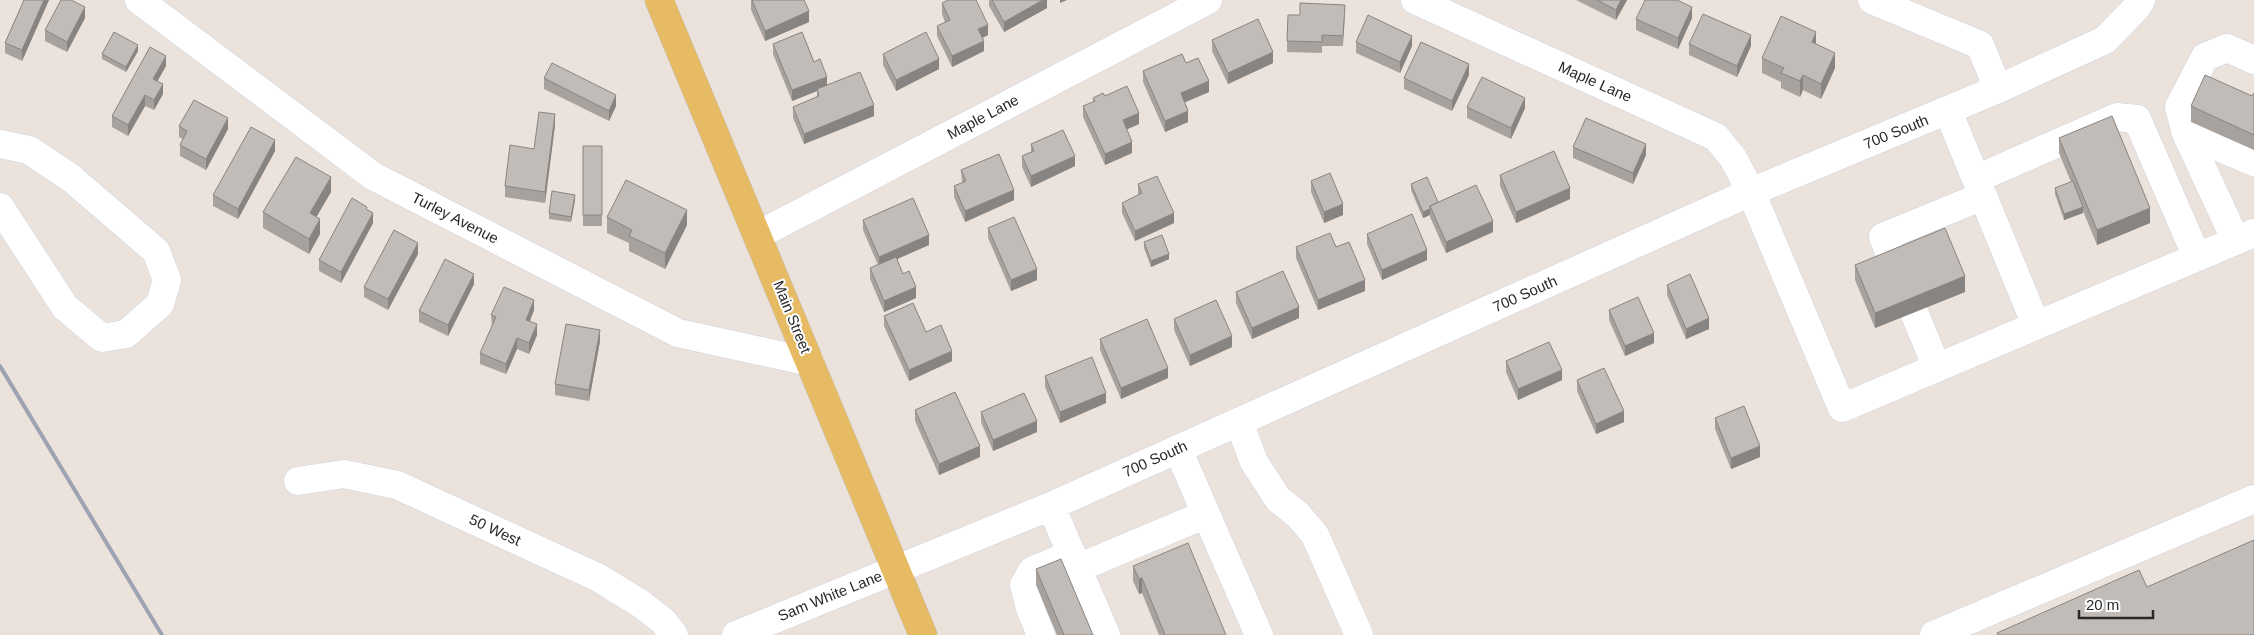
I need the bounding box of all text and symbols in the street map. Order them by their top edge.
street label: Maple Lane [1556,58,1634,105]
street label: Maple Lane [944,91,1021,142]
street label: 700 South [1861,111,1931,152]
street label: Turley Avenue [409,188,501,247]
street label: 700 South [1490,272,1560,315]
street label: Main Street [770,278,815,356]
street label: 700 South [1120,437,1190,480]
street label: 50 West [467,510,524,549]
street label: Sam White Lane [775,567,884,624]
scale bar [2079,588,2153,620]
text: 20 m [2086,596,2119,613]

